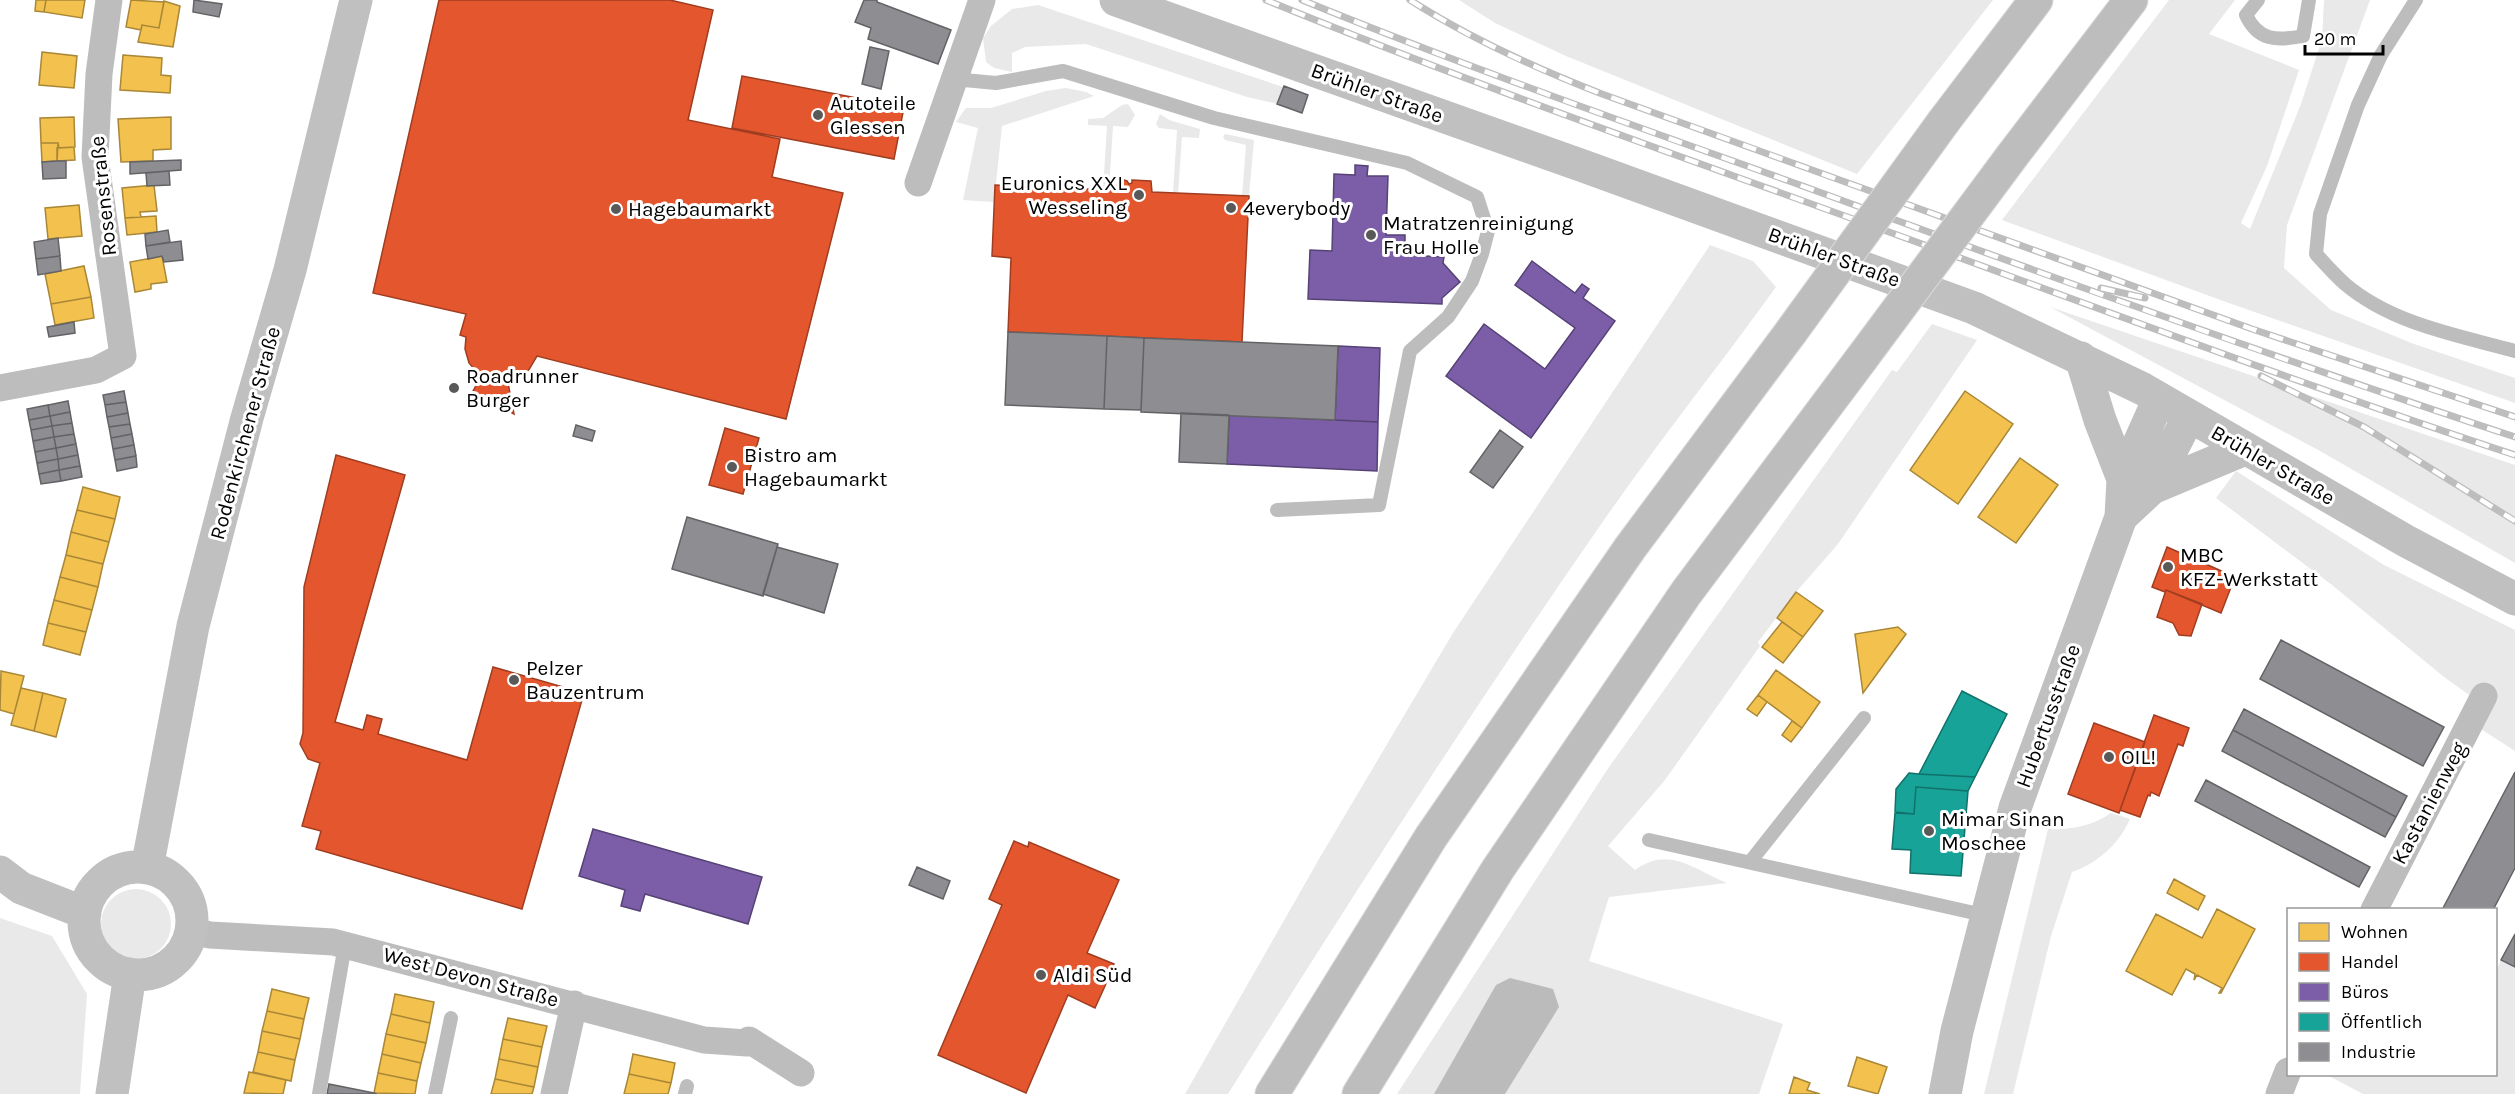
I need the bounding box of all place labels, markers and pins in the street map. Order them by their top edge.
place label: Autoteile Glessen [830,91,916,139]
marker: Autoteile Glessen [811,108,825,122]
place label: Euronics XXL Wesseling [1001,171,1127,219]
marker: Euronics XXL Wesseling [1132,188,1146,202]
place label: 4everybody [1243,196,1351,220]
place label: Hagebaumarkt [628,197,772,221]
marker: 4everybody [1224,201,1238,215]
marker: Hagebaumarkt [609,202,623,216]
place label: Matratzenreinigung Frau Holle [1383,211,1574,259]
marker: Matratzenreinigung Frau Holle [1364,228,1378,242]
place label: Roadrunner Burger [466,364,579,412]
marker: Roadrunner Burger [447,381,461,395]
place label: Bistro am Hagebaumarkt [744,443,888,491]
marker: Bistro am Hagebaumarkt [725,460,739,474]
place label: MBC KFZ-Werkstatt [2180,543,2318,591]
marker: MBC KFZ-Werkstatt [2161,560,2175,574]
place label: Pelzer Bauzentrum [526,656,645,704]
marker: Pelzer Bauzentrum [507,673,521,687]
place label: OIL! [2121,745,2156,769]
marker: OIL! [2102,750,2116,764]
place label: Mimar Sinan Moschee [1941,807,2065,855]
marker: Mimar Sinan Moschee [1922,824,1936,838]
place label: Aldi Süd [1053,963,1133,987]
marker: Aldi Süd [1034,968,1048,982]

